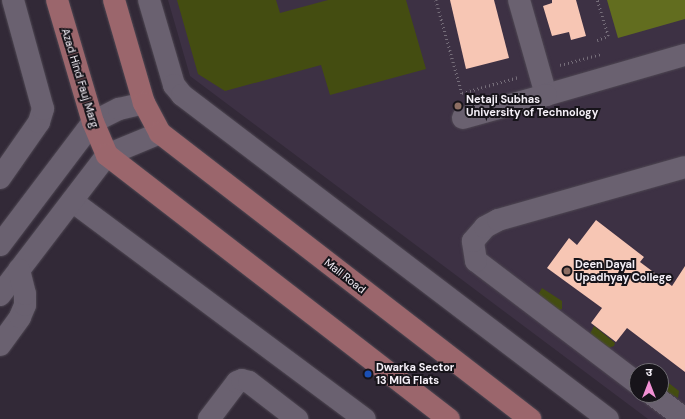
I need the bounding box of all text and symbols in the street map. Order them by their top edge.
street label: Azad Hind Fauj Marg [59,27,101,129]
place label: Netaji Subhas University of Technology [466,93,598,119]
marker: Netaji Subhas University of Technology [453,101,463,111]
street label: Mall Road [322,256,368,296]
place label: Deen Dayal Upadhyay College [575,258,672,284]
marker: Deen Dayal Upadhyay College [562,266,572,276]
place label: Dwarka Sector 13 MIG Flats [376,361,454,387]
north arrow [629,363,669,403]
text: उ [646,365,652,379]
marker: Dwarka Sector 13 MIG Flats [363,369,373,379]

